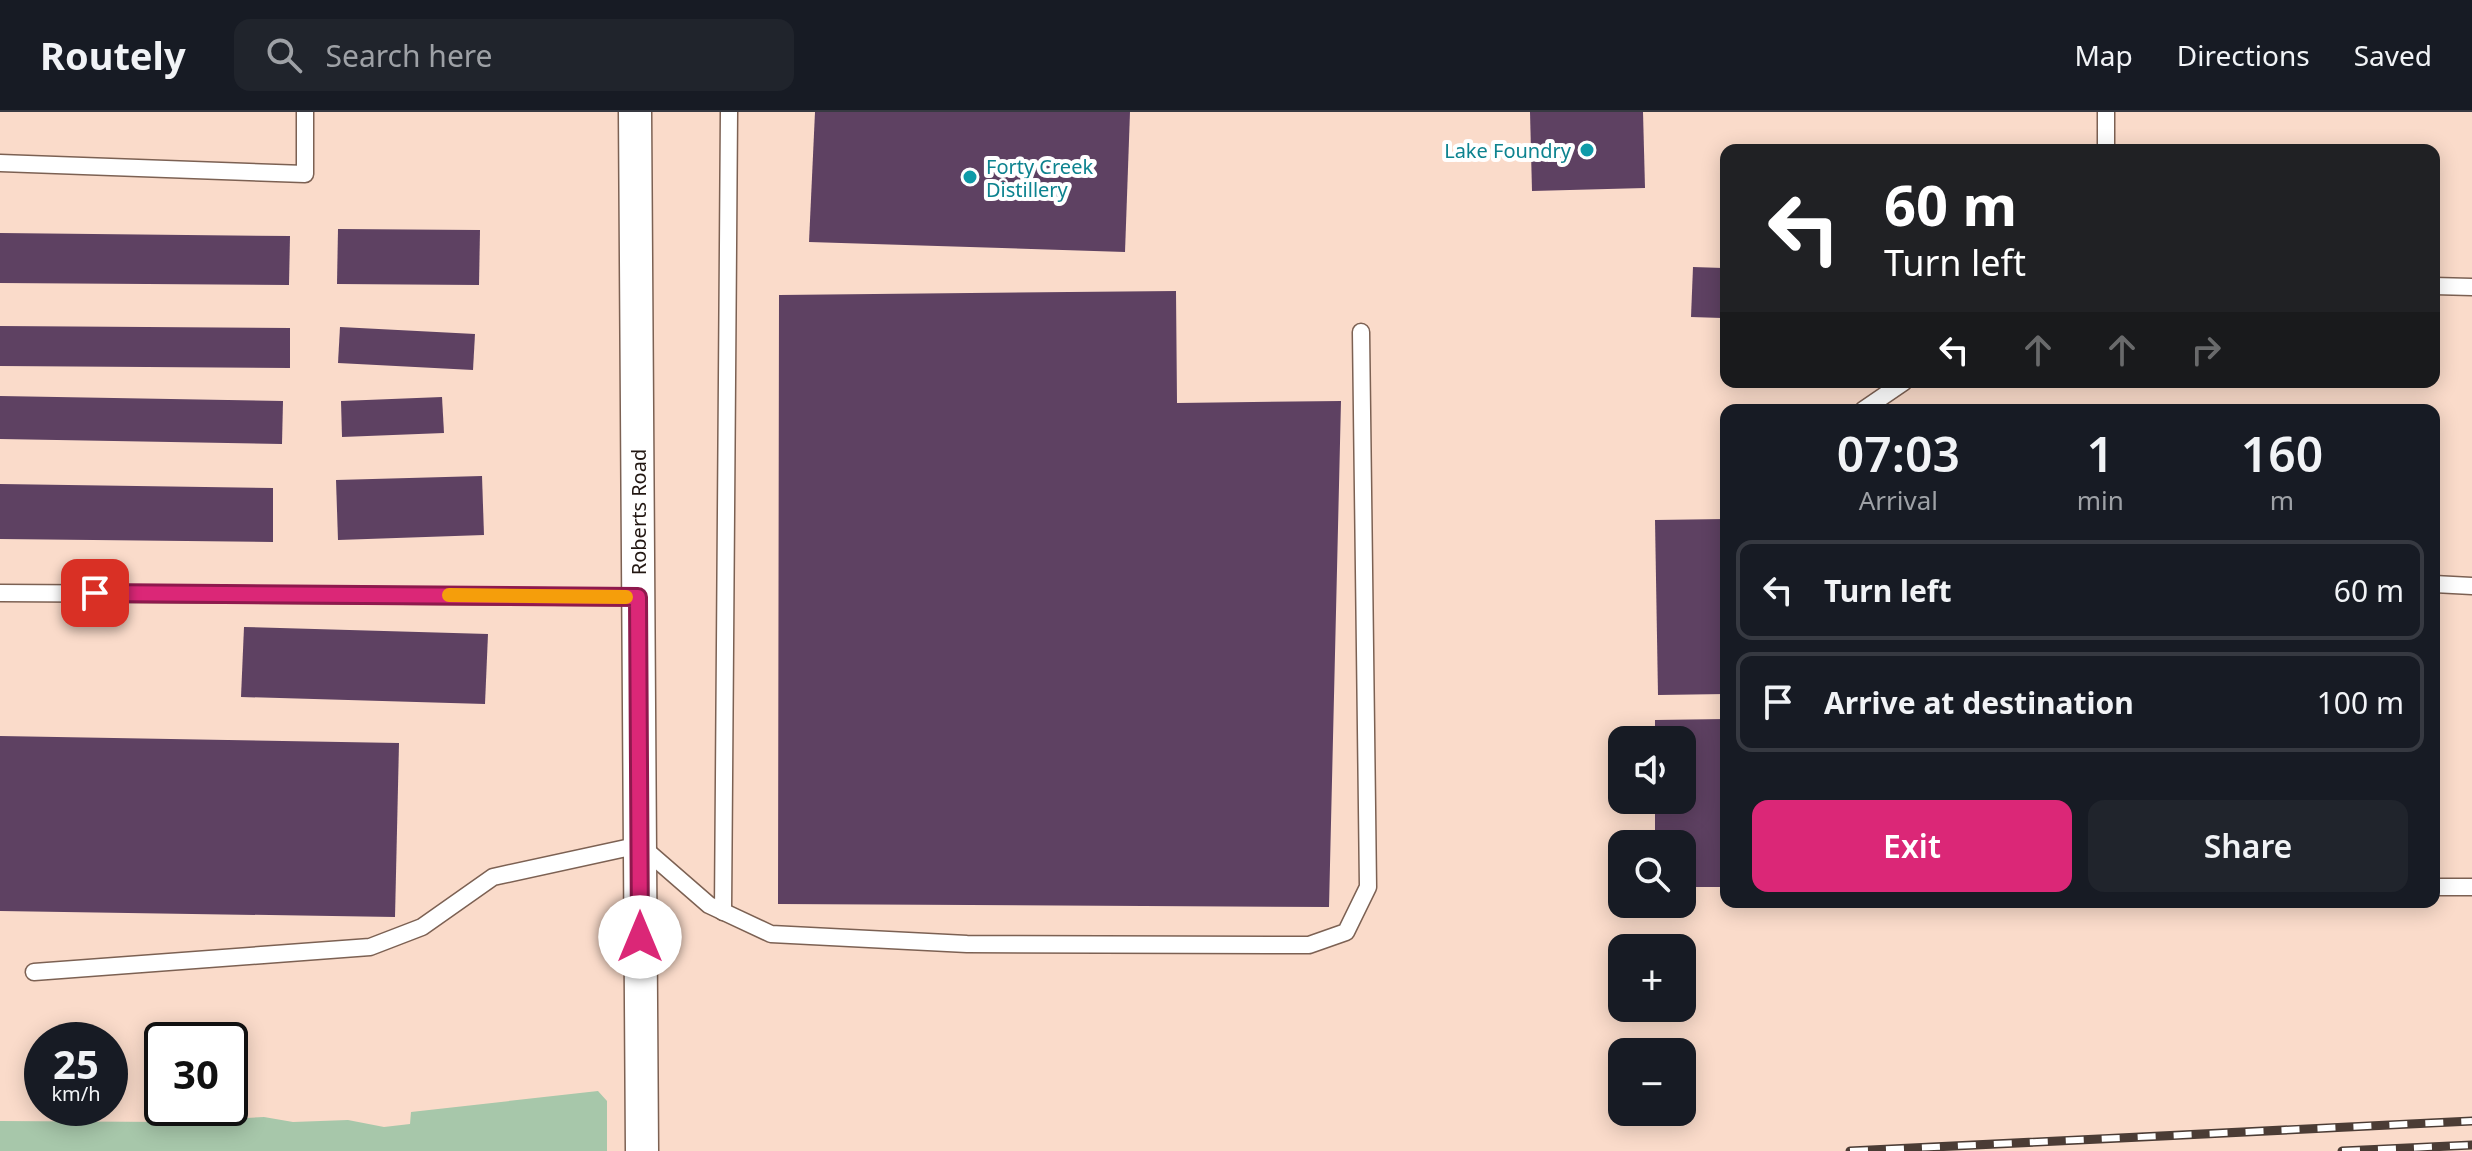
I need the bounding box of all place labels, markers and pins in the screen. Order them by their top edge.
place label: Lake Foundry [1444,137,1572,164]
marker: Lake Foundry [1578,141,1596,159]
place label: Forty Creek Distillery [986,153,1093,203]
marker: Forty Creek Distillery [961,168,979,186]
pin [61,559,129,627]

